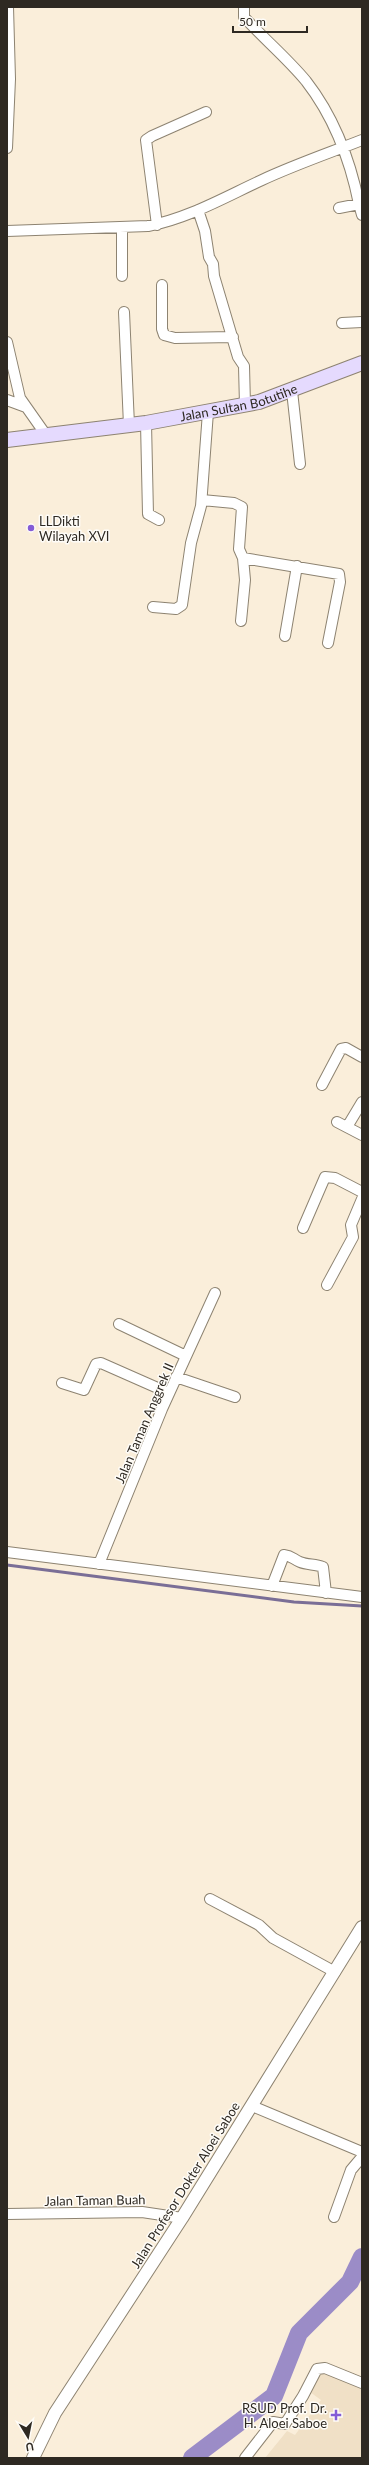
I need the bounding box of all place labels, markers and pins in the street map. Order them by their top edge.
place label: LLDikti Wilayah XVI [39,513,109,544]
marker: LLDikti Wilayah XVI [26,523,36,533]
place label: RSUD Prof. Dr. H. Aloei Saboe [242,2400,327,2431]
marker: RSUD Prof. Dr. H. Aloei Saboe [330,2409,342,2421]

